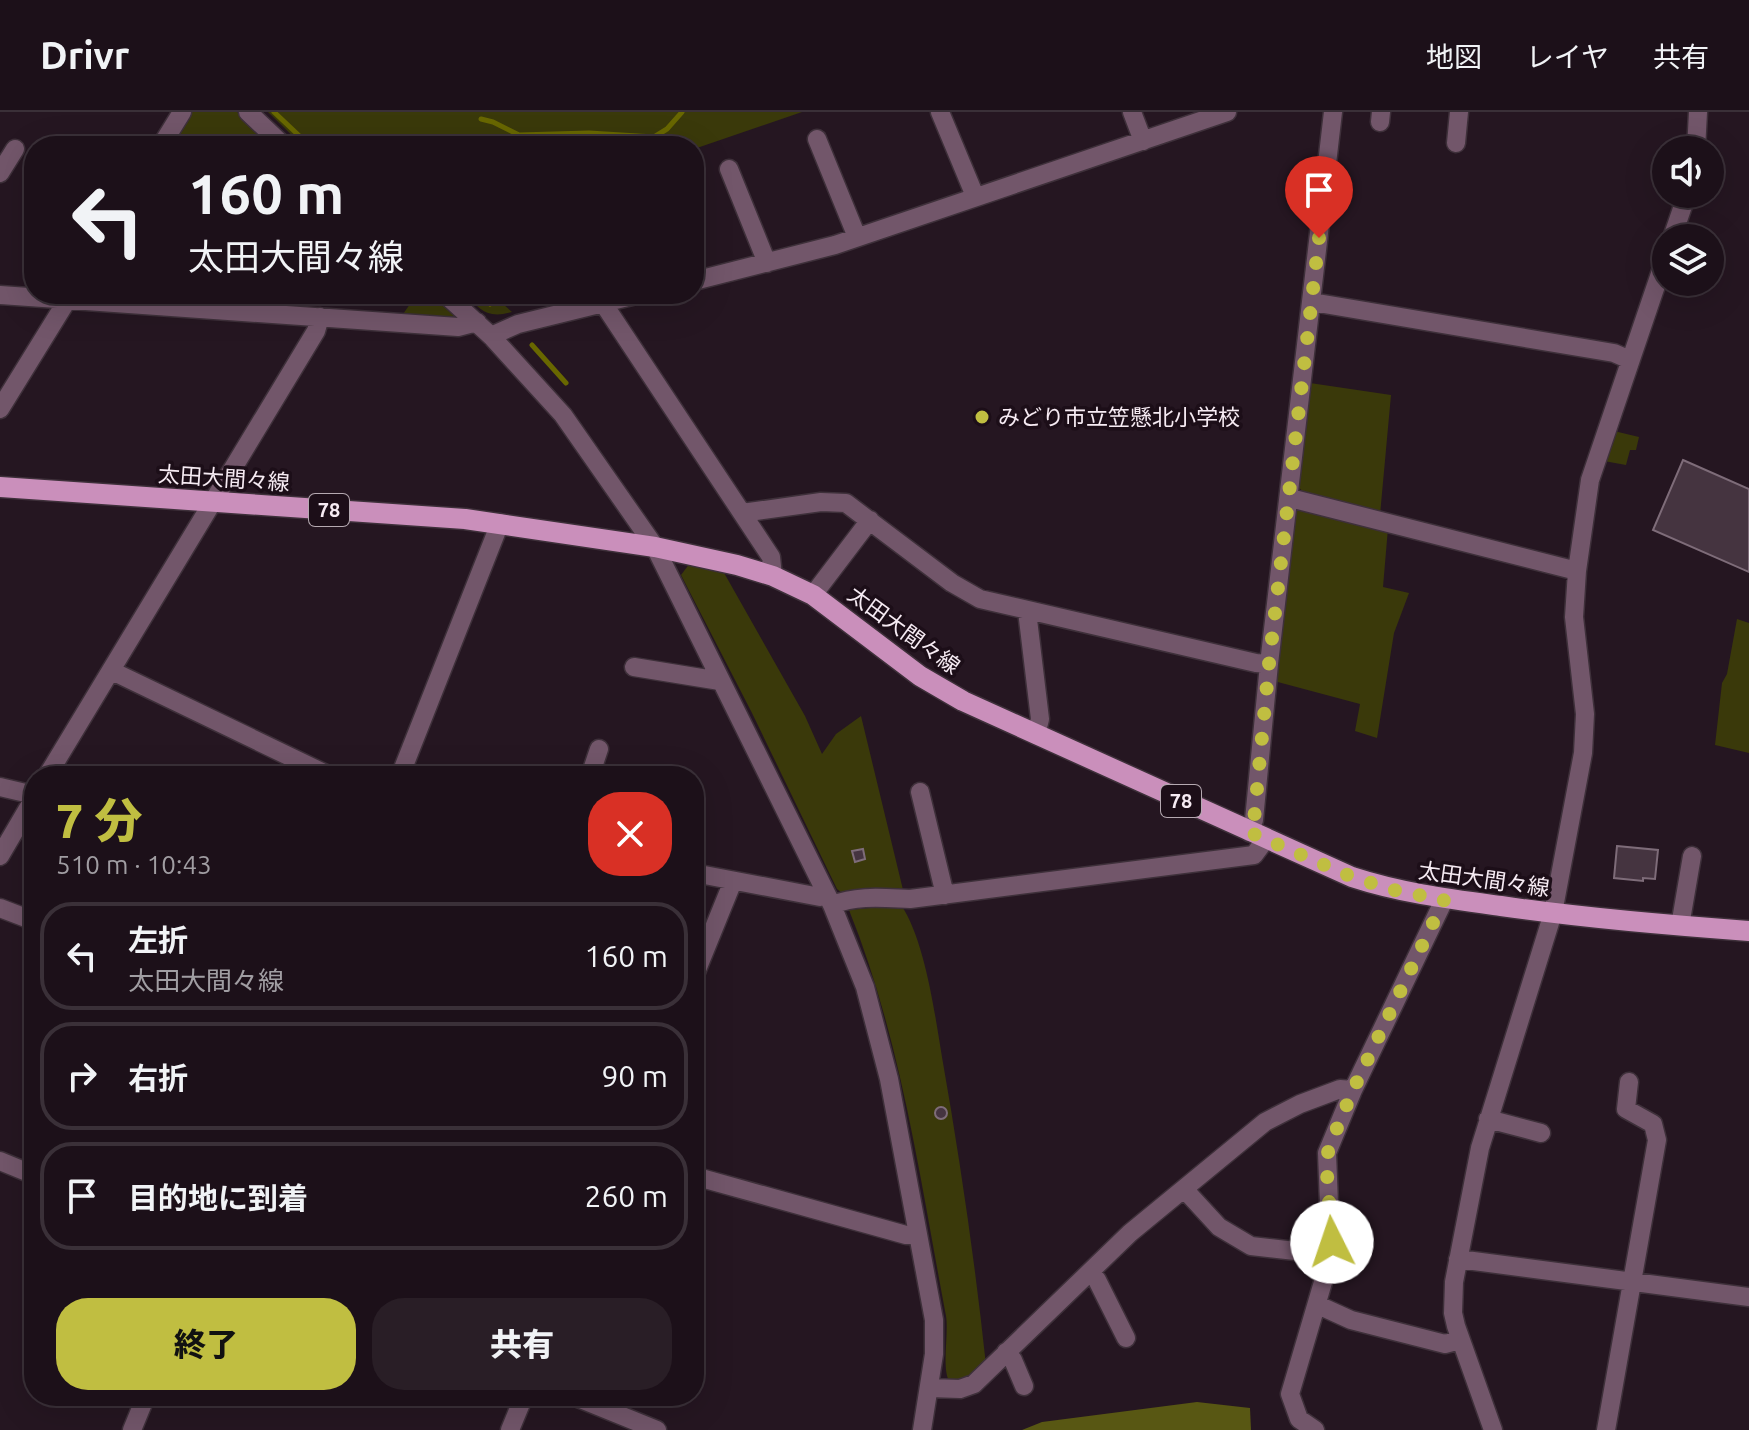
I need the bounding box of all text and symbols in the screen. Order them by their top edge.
text: Drivr [40,34,129,76]
text: 地図 [1426,41,1482,72]
text: レイヤ [1526,41,1609,72]
text: 共有 [1653,41,1709,72]
map controls [1652,136,1724,296]
button: sound [1652,136,1724,208]
pin [1285,156,1353,238]
text: 160 m [188,162,344,225]
icon: left [56,168,160,272]
icon: arrive [1297,168,1341,212]
button: layers [1652,224,1724,296]
text: 太田大間々線 [188,236,404,277]
place label: みどり市立笠懸北小学校 [998,404,1240,429]
marker: みどり市立笠懸北小学校 [973,408,991,426]
street label: 太田大間々線 [157,460,291,495]
road number: 78 [309,494,349,526]
street label: 太田大間々線 [844,581,965,679]
road number: 78 [1161,785,1201,817]
button: close [588,792,672,876]
text: 7 分 [56,793,143,847]
text: 510 m · 10:43 [56,850,212,879]
street label: 太田大間々線 [1417,857,1551,900]
text: 左折 [128,923,188,957]
icon: left [60,934,104,978]
text: 160 m [584,939,668,973]
text: 太田大間々線 [128,966,284,995]
icon: right [60,1054,104,1098]
text: 90 m [601,1059,668,1093]
text: 右折 [128,1061,188,1095]
icon: arrive [60,1174,104,1218]
text: 260 m [584,1179,668,1213]
text: 目的地に到着 [128,1181,308,1215]
position arrow [1290,1200,1374,1284]
button: 終了 [56,1298,356,1390]
button: 共有 [372,1298,672,1390]

